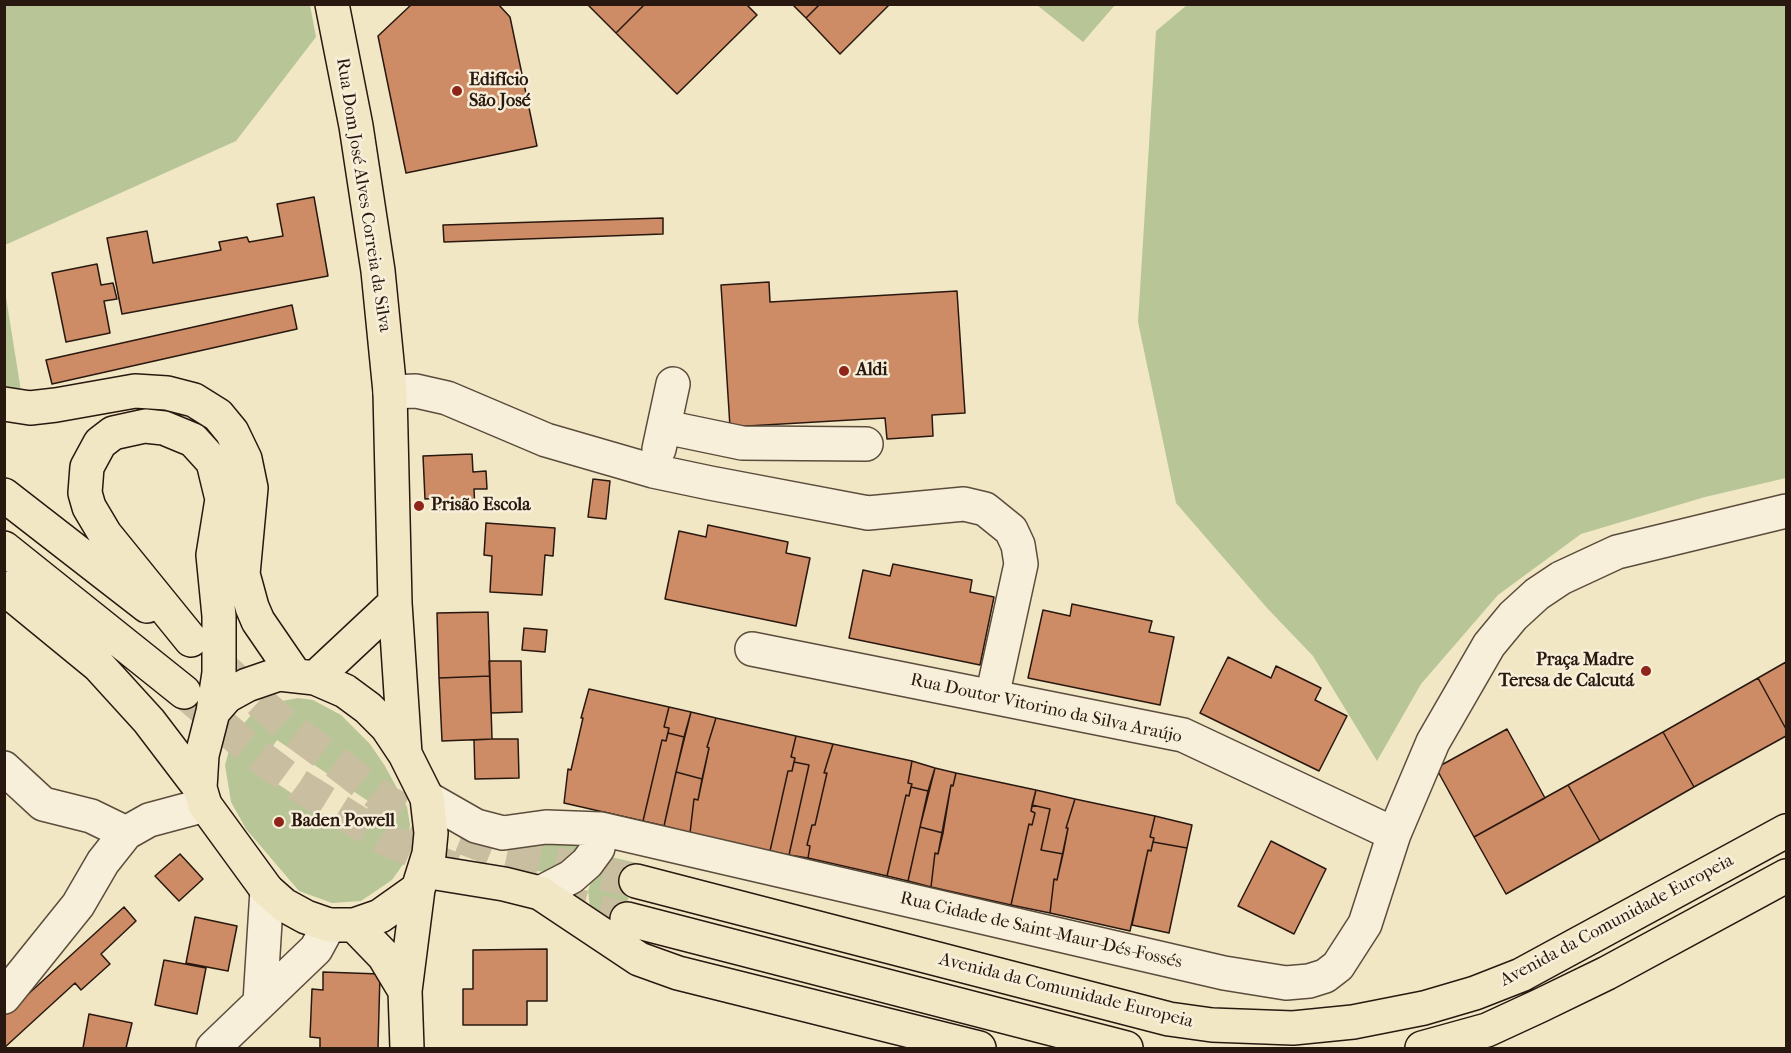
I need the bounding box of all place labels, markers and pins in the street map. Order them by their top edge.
place label: Edifício São José [469,70,531,112]
marker: Edifício São José [450,84,464,98]
place label: Aldi [856,360,888,382]
marker: Aldi [837,364,851,378]
place label: Prisão Escola [431,495,531,517]
marker: Prisão Escola [412,499,426,513]
place label: Praça Madre Teresa de Calcutá [1499,650,1634,692]
marker: Praça Madre Teresa de Calcutá [1639,664,1653,678]
place label: Baden Powell [291,811,395,833]
marker: Baden Powell [272,815,286,829]

